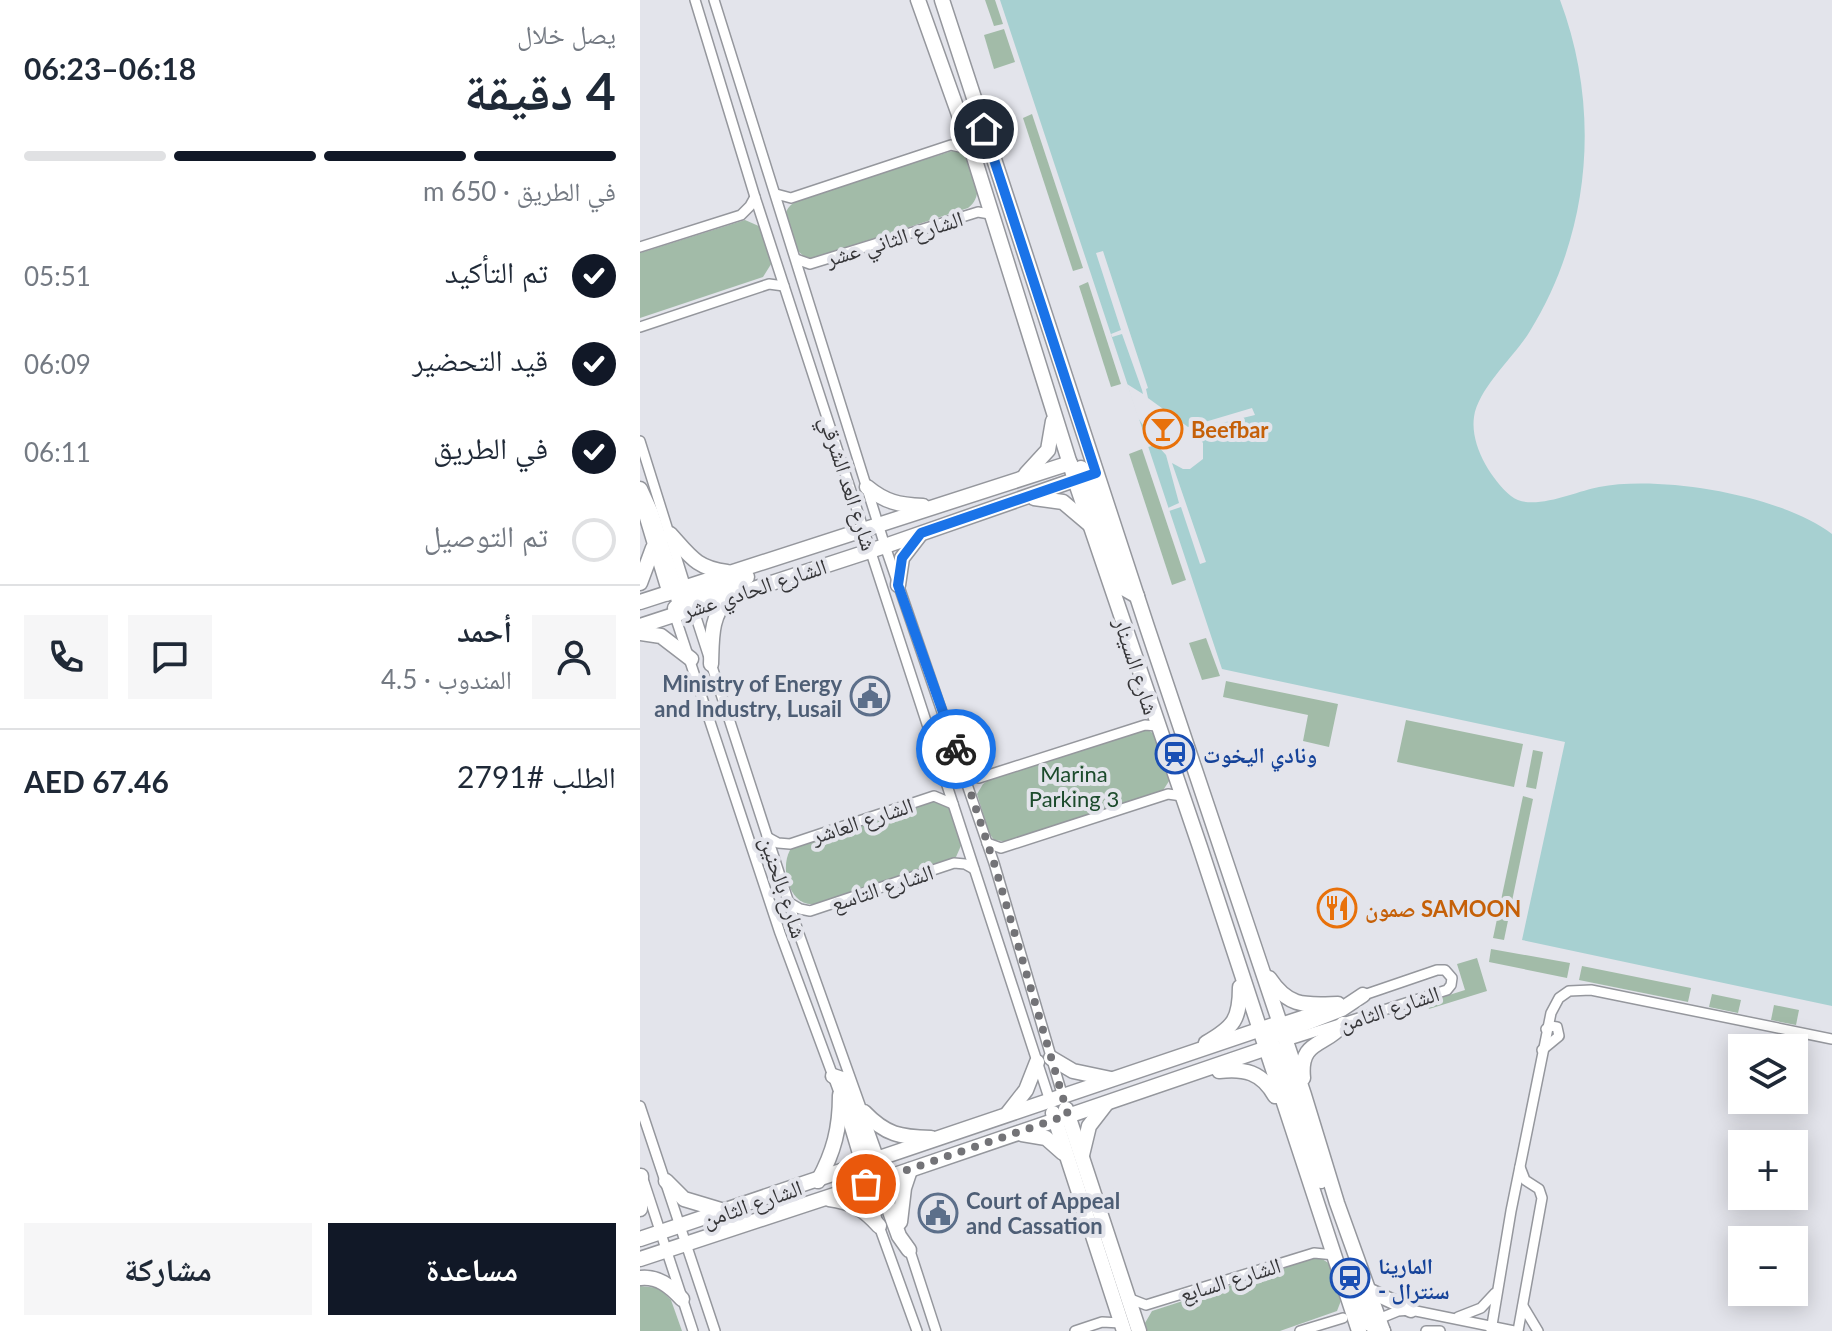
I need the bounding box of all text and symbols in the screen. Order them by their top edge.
text: يصل خلال [517,18,616,50]
text: 06:18–06:23 [24,50,196,86]
text: 4 دقيقة [464,59,616,121]
pin [950,95,1018,163]
icon: home [962,107,1006,151]
text: في الطريق · 650 m [423,175,616,207]
street label: الشارع الثاني عشر [821,204,967,276]
text: تم التأكيد [445,253,548,289]
icon: check [572,254,616,298]
text: 05:51 [24,260,91,292]
text: قيد التحضير [412,341,548,377]
icon: check [572,342,616,386]
text: 06:09 [24,348,91,380]
bar icon: Beefbar [1142,408,1184,450]
street label: شارع العد الشرقي [810,412,884,555]
place label: Beefbar [1191,416,1269,443]
text: في الطريق [433,429,548,465]
icon: check [572,430,616,474]
text: 06:11 [24,436,91,468]
text: تم التوصيل [424,517,548,553]
street label: الشارع الحادي عشر [677,552,831,629]
text: أحمد [457,612,512,648]
street label: شارع السينار [1107,613,1165,718]
button: phone [24,615,108,699]
button: chat [128,615,212,699]
button: person [532,615,616,699]
text: المندوب · 4.5 [381,663,512,695]
place label: Ministry of Energy and Industry, Lusail [654,670,842,722]
public building icon: Ministry of Energy and Industry, Lusail [849,675,891,717]
courier [916,709,996,789]
icon: bike [934,727,978,771]
station icon: ونادي اليخوت [1154,733,1196,775]
place label: ونادي اليخوت [1203,741,1317,772]
text: الطلب #2791 [457,758,616,794]
park label: Marina Parking 3 [1029,760,1119,812]
text: AED 67.46 [24,763,169,799]
street label: الشارع العاشر [807,791,917,850]
street label: شارع بالحنين [754,833,813,942]
street label: الشارع التاسع [828,858,937,917]
restaurant icon: صمون SAMOON [1316,887,1358,929]
place label: صمون SAMOON [1365,895,1521,923]
street label: الشارع الثامن [1335,979,1443,1038]
map controls [1728,1034,1808,1306]
button: layers [1728,1034,1808,1114]
button: + [1728,1130,1808,1210]
pin [832,1150,900,1218]
icon: bag [844,1162,888,1206]
street label: الشارع الثامن [699,1173,806,1234]
place label: Court of Appeal and Cassation [966,1187,1120,1239]
public building icon: Court of Appeal and Cassation [917,1192,959,1234]
button: مشاركة [24,1223,312,1315]
button: مساعدة [328,1223,616,1315]
button: − [1728,1226,1808,1306]
street label: الشارع السابع [1176,1251,1284,1308]
place label: المارينا - سنترال [1378,1252,1450,1305]
station icon: المارينا - سنترال [1329,1257,1371,1299]

